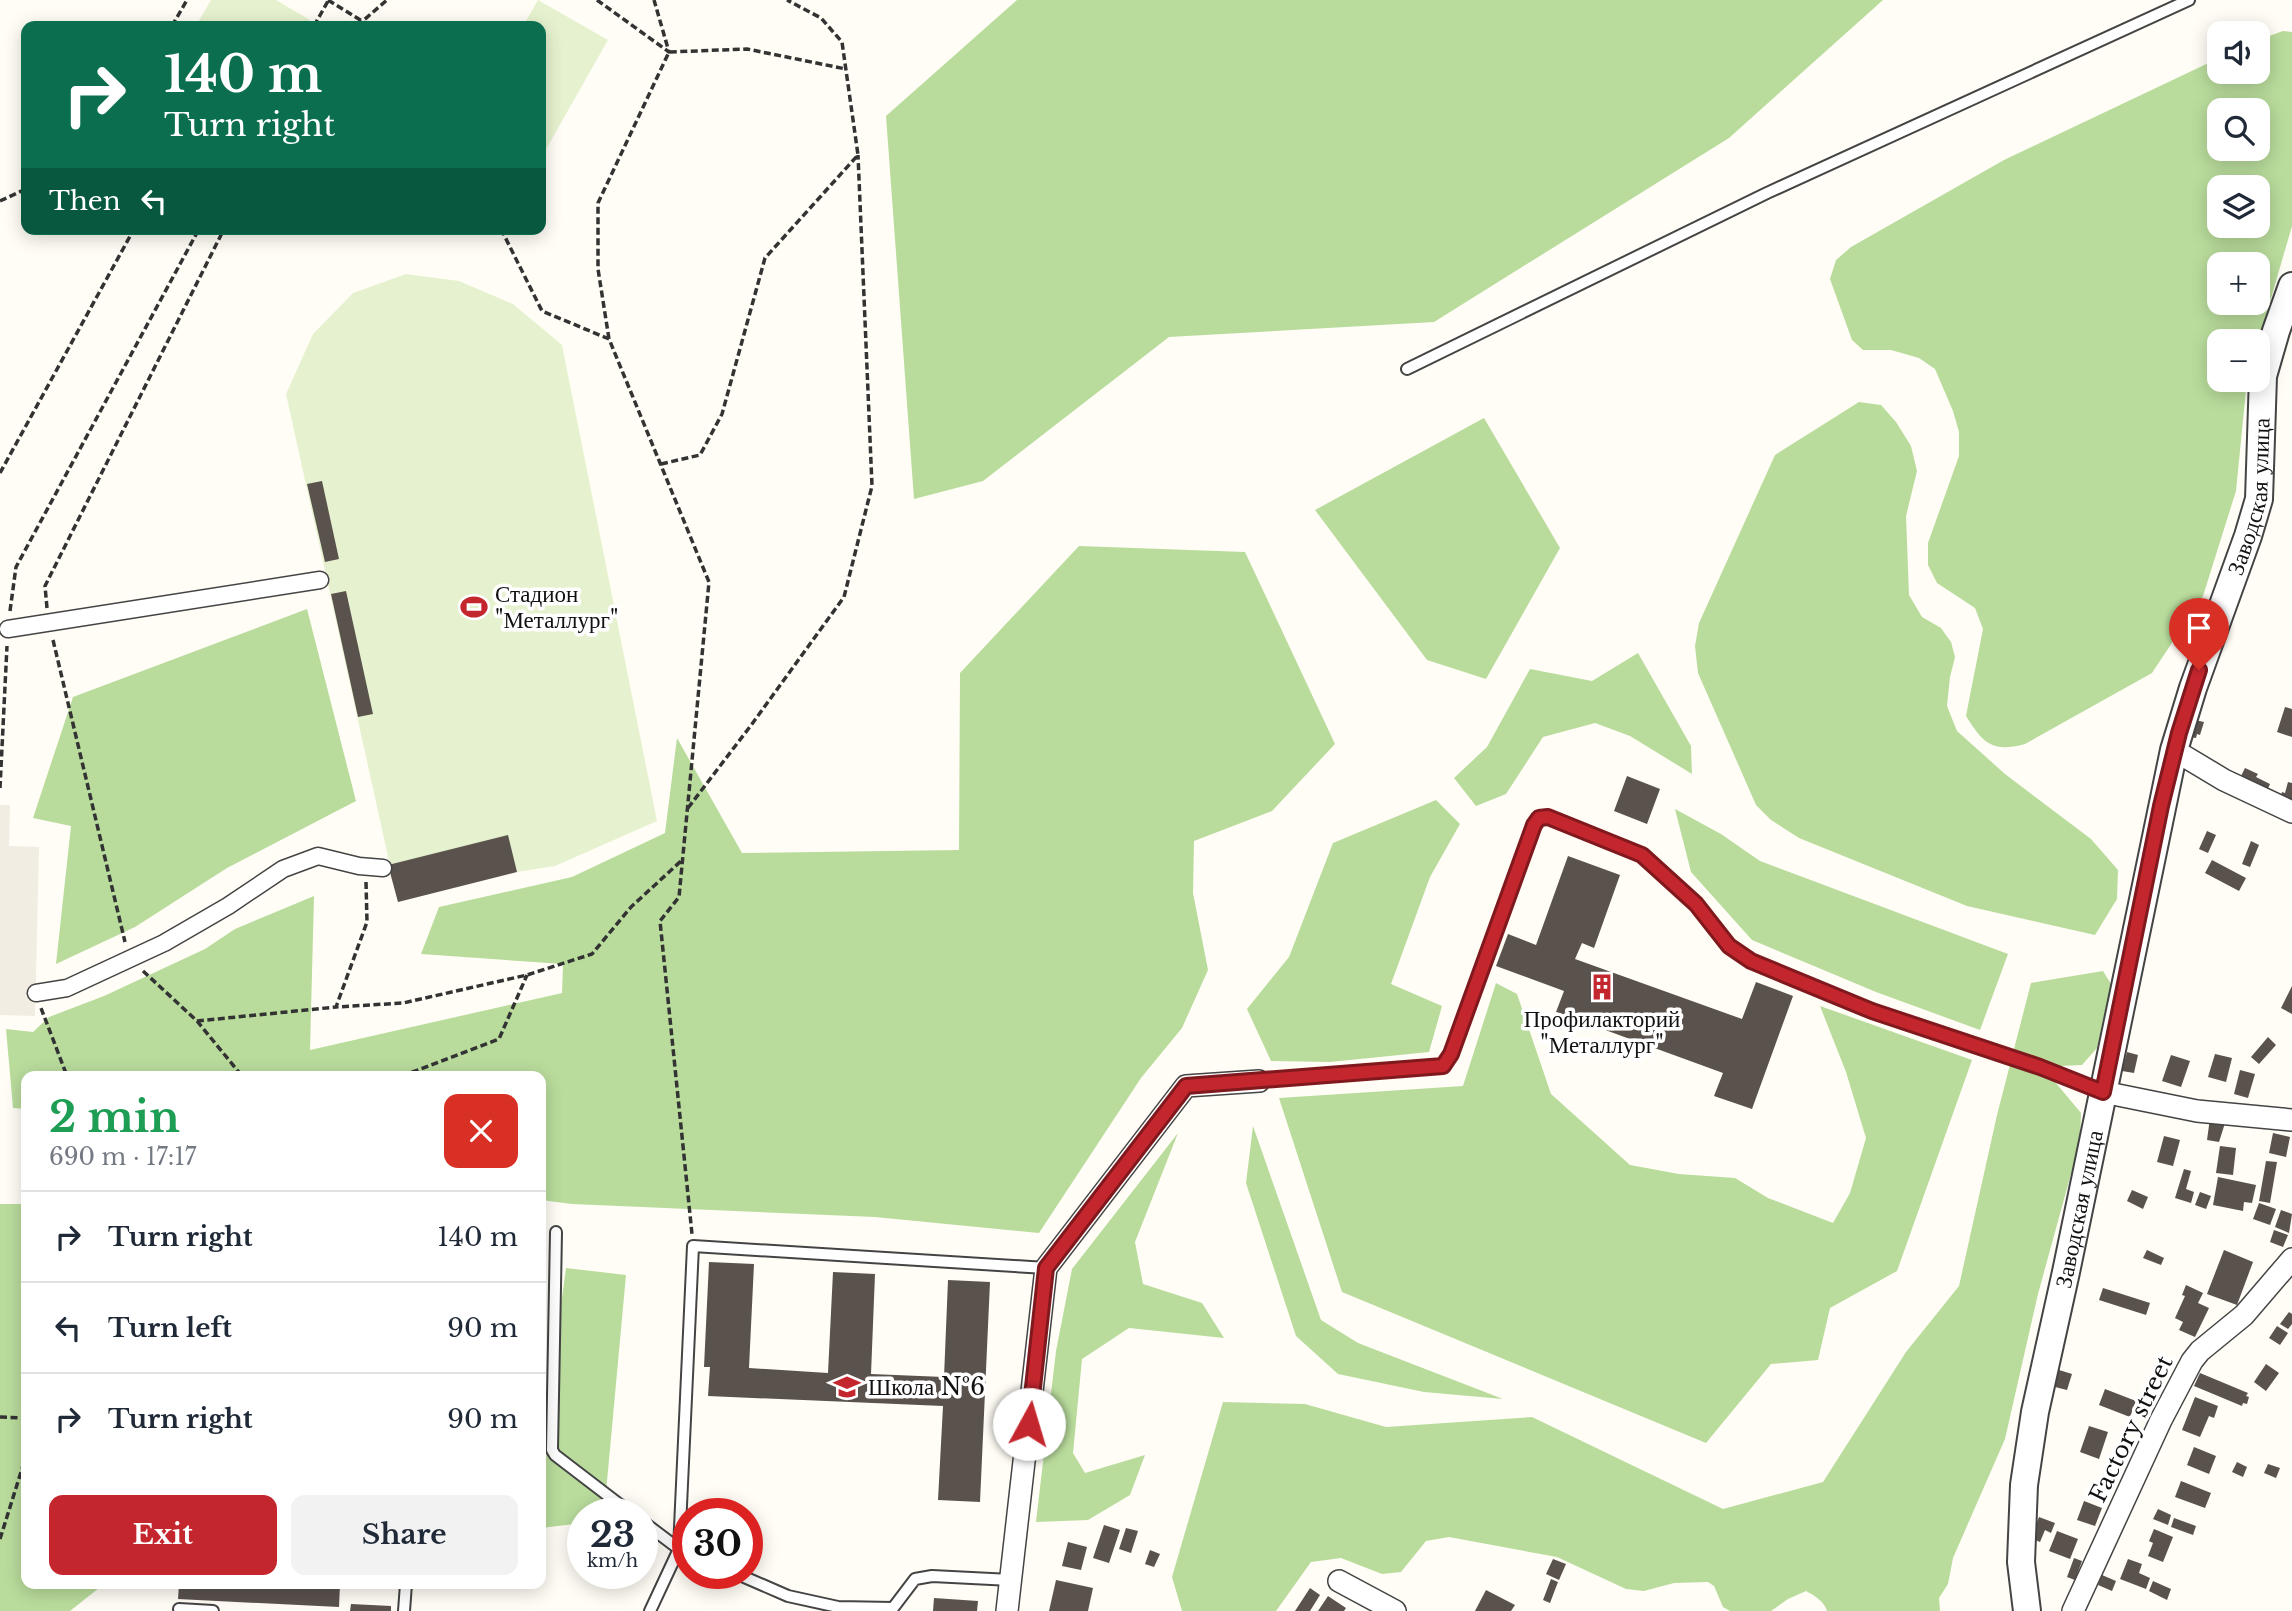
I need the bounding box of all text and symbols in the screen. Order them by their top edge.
map controls [2207,21,2270,392]
button: sound [2207,21,2270,84]
text: 140 m [164,44,322,105]
icon: right [49,49,140,140]
button: search [2207,98,2270,161]
text: Turn right [164,105,335,145]
button: layers [2207,175,2270,238]
icon: left [135,182,173,220]
text: Then [49,185,121,217]
button: + [2207,252,2270,315]
button: − [2207,329,2270,392]
street label: Заводская улица [2221,417,2276,579]
place label: Стадион "Металлург" [495,580,618,634]
sports icon: Стадион "Металлург" [459,592,489,622]
pin [2169,598,2229,670]
icon: arrive [2180,609,2218,647]
building icon: Профилакторий "Металлург" [1587,972,1617,1002]
place label: Профилакторий "Металлург" [1524,1005,1680,1059]
text: 2 min [49,1091,180,1143]
button: close [444,1094,518,1168]
street label: Заводская улица [2049,1128,2109,1290]
text: 690 m · 17:17 [49,1143,196,1171]
icon: right [49,1218,87,1256]
text: Turn right [108,1221,253,1253]
text: 140 m [437,1221,518,1253]
icon: left [49,1309,87,1347]
text: Turn left [108,1312,232,1344]
text: 90 m [447,1312,518,1344]
street label: Factory street [2083,1351,2179,1507]
school or university icon: Школа №6 [832,1372,862,1402]
place label: Школа №6 [868,1373,985,1401]
position arrow [992,1387,1066,1461]
icon: right [49,1400,87,1438]
text: Turn right [108,1403,253,1435]
text: 90 m [447,1403,518,1435]
button: Exit [49,1495,277,1575]
button: Share [291,1495,518,1575]
speed limit sign: 30 [672,1498,763,1589]
text: 23 [590,1513,635,1556]
text: km/h [587,1550,638,1572]

